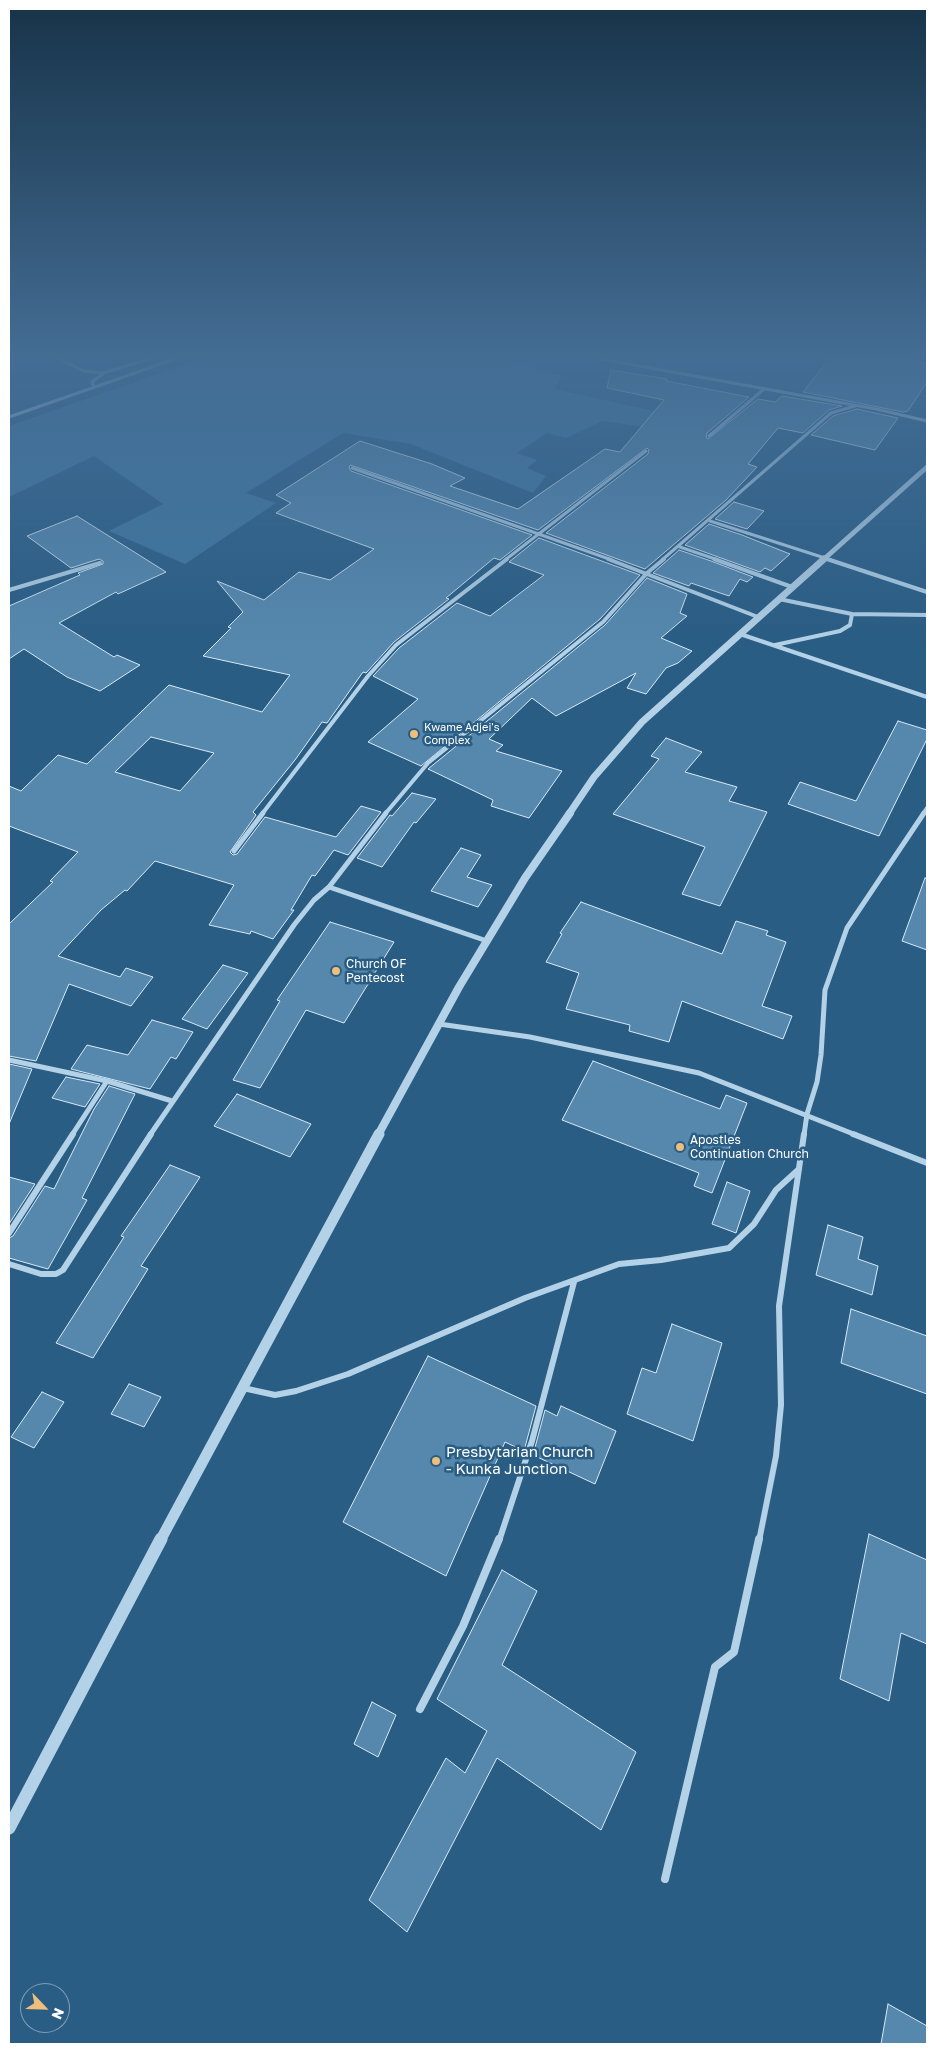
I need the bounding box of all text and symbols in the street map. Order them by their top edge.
place label: Kwame Adjei's Complex [424,721,500,747]
marker: Kwame Adjei's Complex [408,728,420,740]
place label: Church OF Pentecost [346,957,406,985]
marker: Church OF Pentecost [330,965,342,977]
place label: Apostles Continuation Church [690,1133,809,1161]
marker: Apostles Continuation Church [674,1141,686,1153]
place label: Presbytarian Church - Kunka Junction [446,1443,593,1478]
marker: Presbytarian Church - Kunka Junction [430,1455,442,1467]
north arrow [20,1983,70,2033]
text: N [48,2006,68,2022]

